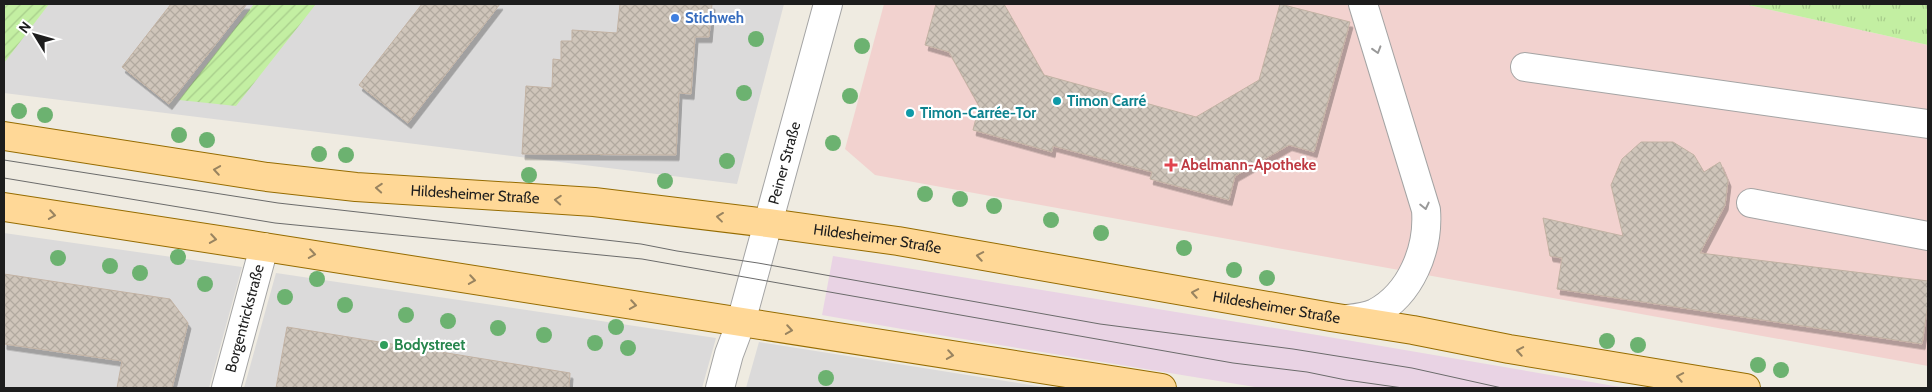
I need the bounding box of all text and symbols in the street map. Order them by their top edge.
place label: Stichweh [685,9,744,27]
north arrow [10,10,60,60]
marker: Stichweh [669,12,681,24]
text: N [14,18,35,37]
one-way arrow [1372,46,1382,54]
place label: Timon Carré [1067,92,1146,110]
marker: Timon Carré [1051,95,1063,107]
place label: Timon-Carrée-Tor [920,104,1036,122]
marker: Timon-Carrée-Tor [904,107,916,119]
street label: Peiner Straße [765,119,804,207]
place label: Abelmann-Apotheke [1181,156,1316,174]
marker: Abelmann-Apotheke [1165,159,1177,171]
one-way arrow [213,165,222,175]
street label: Hildesheimer Straße [410,181,540,208]
one-way arrow [374,183,382,194]
one-way arrow [554,194,562,205]
one-way arrow [1419,201,1430,210]
one-way arrow [48,209,56,219]
one-way arrow [715,212,723,223]
street label: Hildesheimer Straße [812,220,943,257]
one-way arrow [209,233,217,244]
one-way arrow [308,249,316,259]
one-way arrow [975,252,984,262]
street label: Borgentrickstraße [222,262,268,375]
one-way arrow [468,274,477,284]
street label: Hildesheimer Straße [1211,287,1342,327]
one-way arrow [1191,288,1200,298]
one-way arrow [629,299,637,310]
one-way arrow [785,325,794,335]
place label: Bodystreet [394,336,465,354]
marker: Bodystreet [378,339,390,351]
one-way arrow [1515,347,1524,357]
one-way arrow [946,350,954,360]
one-way arrow [1676,373,1685,383]

